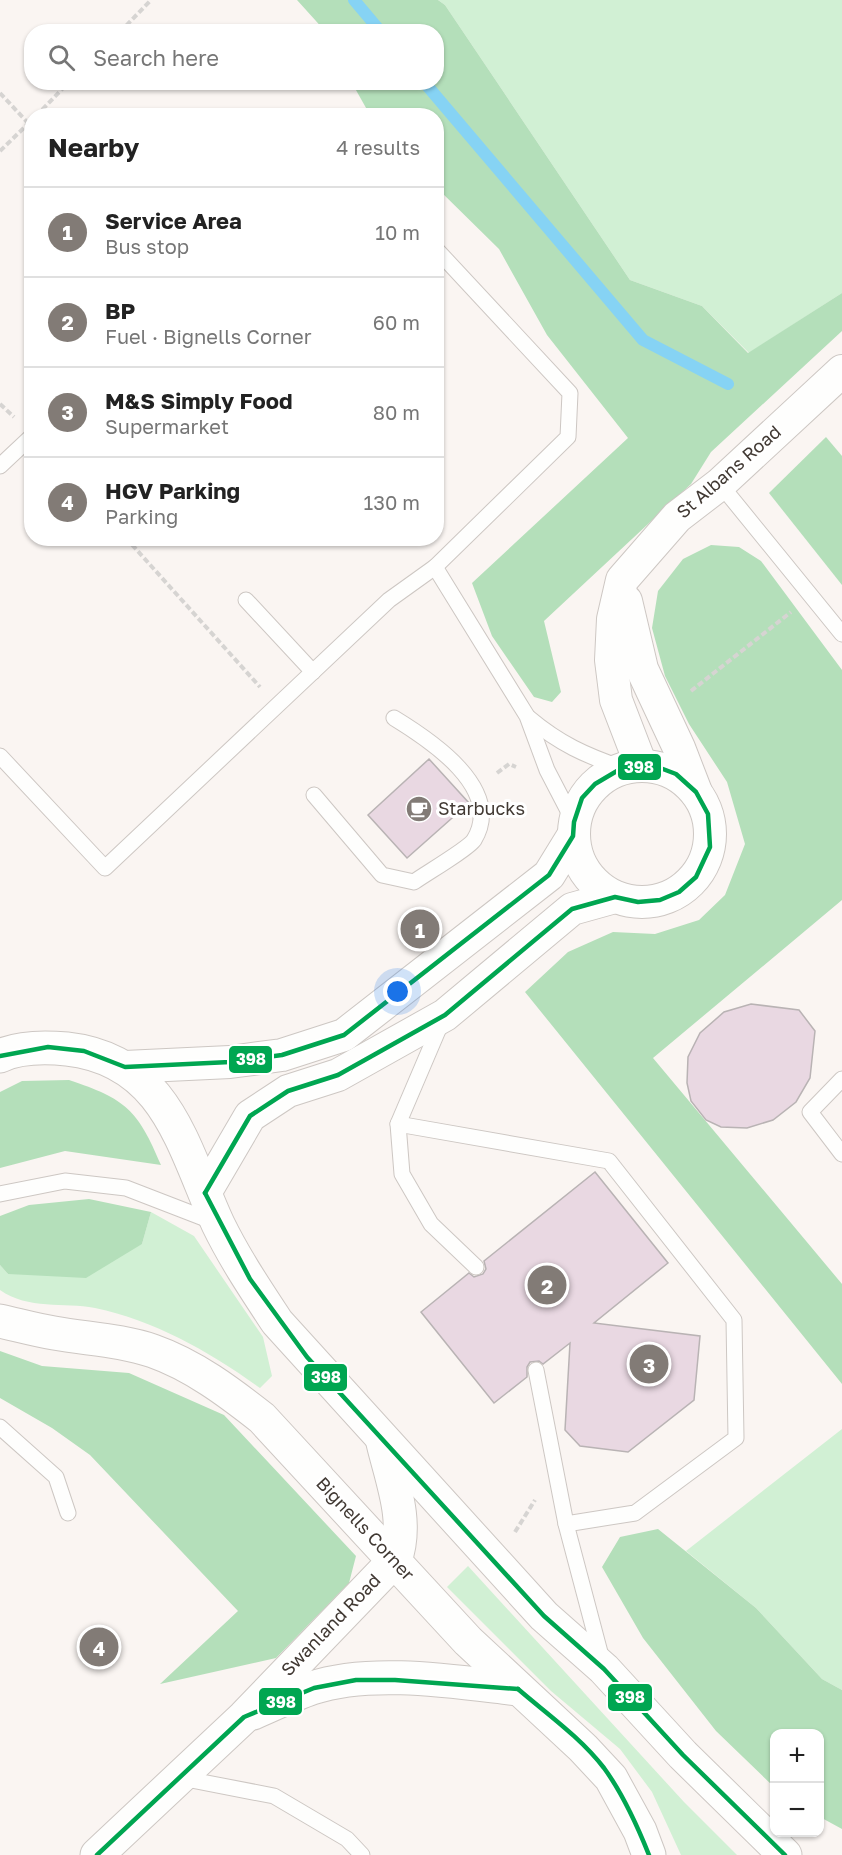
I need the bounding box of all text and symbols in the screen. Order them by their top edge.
search box [24,24,444,90]
icon: search [45,41,78,74]
text: Search here [93,44,219,71]
text: Nearby [48,132,139,163]
text: 4 results [336,135,420,159]
text: Service Area [105,207,242,234]
text: 1 [62,220,73,244]
text: 10 m [375,220,420,244]
text: Bus stop [105,234,189,258]
text: BP [105,297,135,324]
text: 2 [61,310,74,334]
text: 60 m [373,310,420,334]
text: Fuel · Bignells Corner [105,324,311,348]
text: M&S Simply Food [105,387,292,414]
text: 3 [61,400,74,424]
text: 80 m [373,400,420,424]
text: Supermarket [105,414,229,438]
street label: St Albans Road [672,420,785,522]
text: HGV Parking [105,477,240,504]
text: 4 [61,490,74,514]
text: 130 m [364,490,420,514]
text: Parking [105,504,178,528]
line badge: 398 [617,753,662,781]
text: 398 [624,757,654,777]
cafe icon: Starbucks [404,794,434,824]
place label: Starbucks [438,797,525,819]
pin: 1 [400,906,440,952]
your location [383,977,412,1006]
line badge: 398 [228,1045,273,1074]
text: 398 [236,1049,266,1069]
pin: 2 [528,1262,566,1308]
pin: 3 [630,1342,668,1386]
line badge: 398 [303,1363,348,1392]
text: 398 [311,1367,341,1387]
street label: Bignells Corner [312,1472,419,1585]
street label: Swanland Road [276,1569,385,1680]
pin: 4 [80,1624,118,1670]
line badge: 398 [607,1683,653,1712]
line badge: 398 [258,1687,303,1716]
text: 398 [615,1687,645,1707]
text: 398 [266,1692,296,1712]
map controls [770,1729,824,1837]
button: + [770,1729,824,1783]
button: − [770,1783,824,1837]

